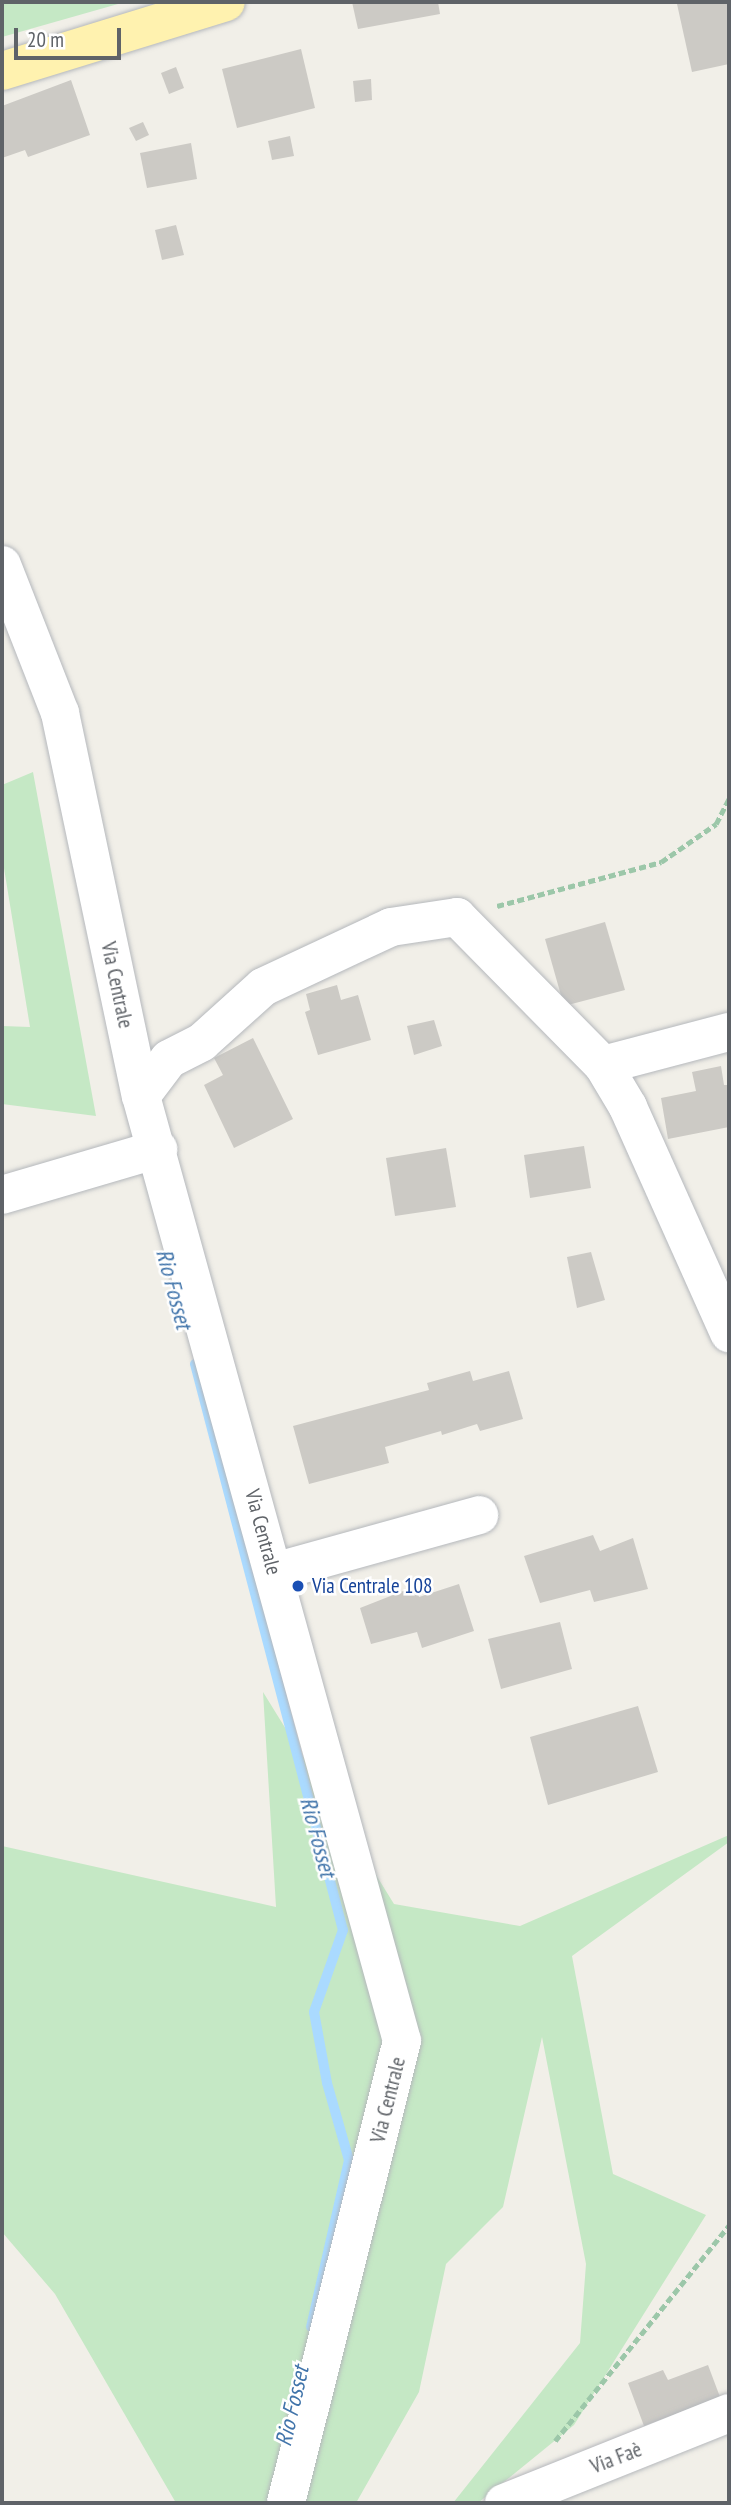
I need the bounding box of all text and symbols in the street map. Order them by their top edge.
scale bar [18,14,124,58]
text: 20 m [27,26,64,53]
street label: Via Centrale [96,940,138,1030]
water label: Rio Fosset [150,1246,198,1332]
street label: Via Centrale [239,1486,287,1578]
place label: Via Centrale 108 [312,1573,432,1599]
marker: Via Centrale 108 [290,1578,306,1594]
water label: Rio Fosset [294,1794,342,1880]
street label: Via Centrale [365,2054,411,2146]
water label: Rio Fosset [269,2363,315,2449]
street label: Via Faè [587,2437,645,2479]

